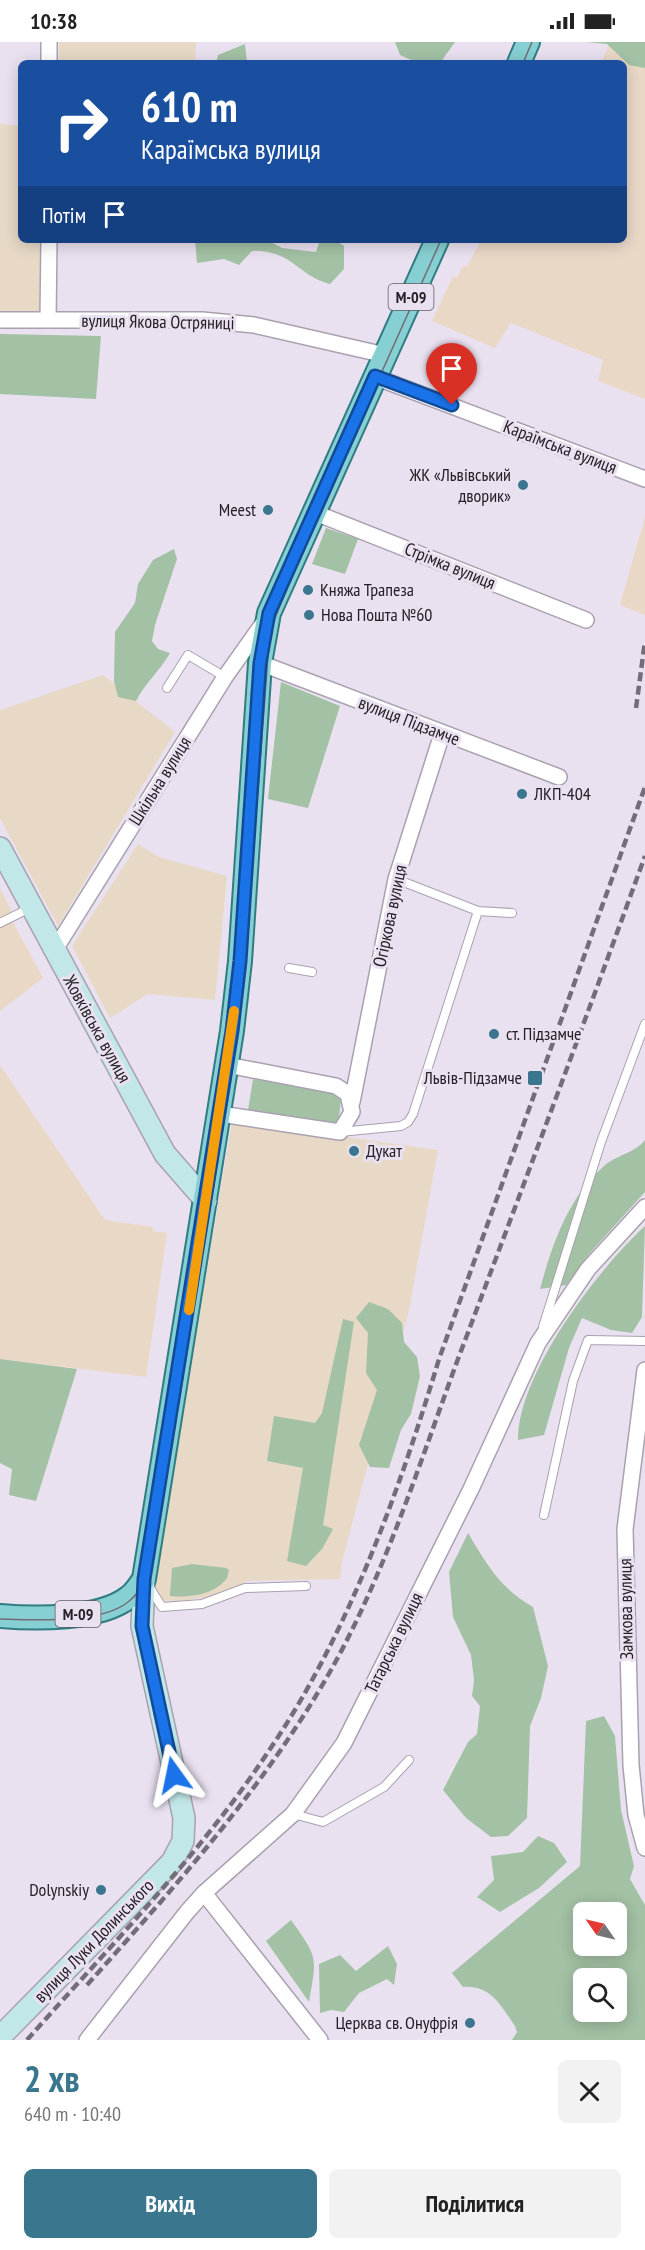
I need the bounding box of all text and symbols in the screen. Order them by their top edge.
text: 10:38 [30,7,78,35]
text: 610 m [141,79,238,134]
icon: right [42,84,120,162]
text: Караїмська вулиця [141,132,321,166]
icon: arrive [98,198,131,231]
text: Потім [42,201,86,229]
road number: М-09 [388,284,434,310]
street label: вулиця Якова Остряниці [81,309,235,334]
pin [426,343,477,405]
icon: arrive [435,352,468,385]
street label: Караїмська вулиця [500,414,620,479]
place label: ЖК «Львівський дворик» [408,463,511,507]
marker: ЖК «Львівський дворик» [516,478,530,492]
place label: Meest [219,498,256,521]
marker: Meest [261,503,275,517]
street label: Стрімка вулиця [401,537,499,594]
place label: Княжа Трапеза [320,578,414,601]
marker: Княжа Трапеза [301,583,315,597]
place label: Нова Пошта №60 [321,603,432,626]
marker: Нова Пошта №60 [302,608,316,622]
street label: вулиця Підзамче [355,691,463,750]
street label: Шкільна вулиця [123,732,196,829]
place label: ЛКП-404 [533,782,591,805]
marker: ЛКП-404 [515,787,529,801]
street label: Огіркова вулиця [367,863,412,969]
street label: Жовківська вулиця [58,970,136,1087]
place label: ст. Підзамче [506,1022,581,1045]
marker: ст. Підзамче [487,1027,501,1041]
place label: Львів-Підзамче [423,1066,522,1089]
marker: Львів-Підзамче [526,1069,544,1087]
place label: Дукат [366,1139,402,1162]
marker: Дукат [347,1144,361,1158]
street label: Замкова вулиця [613,1558,638,1660]
street label: Татарська вулиця [359,1588,428,1697]
road number: М-09 [56,1601,100,1627]
position arrow [142,1743,206,1807]
street label: вулиця Луки Долинського [29,1874,159,2007]
place label: Dolynskiy [29,1878,89,1901]
marker: Dolynskiy [94,1883,108,1897]
north arrow [573,1902,627,1956]
map controls [573,1902,627,2022]
button: search [573,1968,627,2022]
place label: Церква св. Онуфрія [335,2011,458,2034]
marker: Церква св. Онуфрія [463,2016,477,2030]
text: 2 хв [24,2055,79,2102]
button: close [558,2060,621,2123]
text: 640 m · 10:40 [24,2101,121,2127]
button: Вихід [24,2169,317,2238]
button: Поділитися [329,2169,621,2238]

